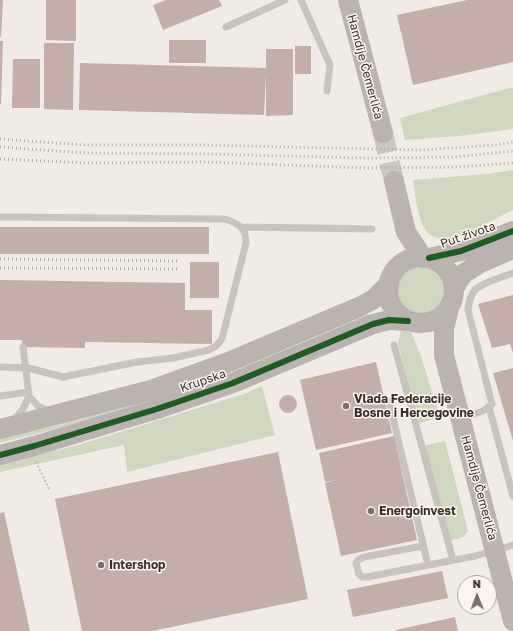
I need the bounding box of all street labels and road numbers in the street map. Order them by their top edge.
street label: Hamdije Čemerlića [344,13,386,121]
street label: Put života [438,219,498,251]
street label: Krupska [178,366,228,396]
street label: Hamdije Čemerlića [458,434,500,542]

